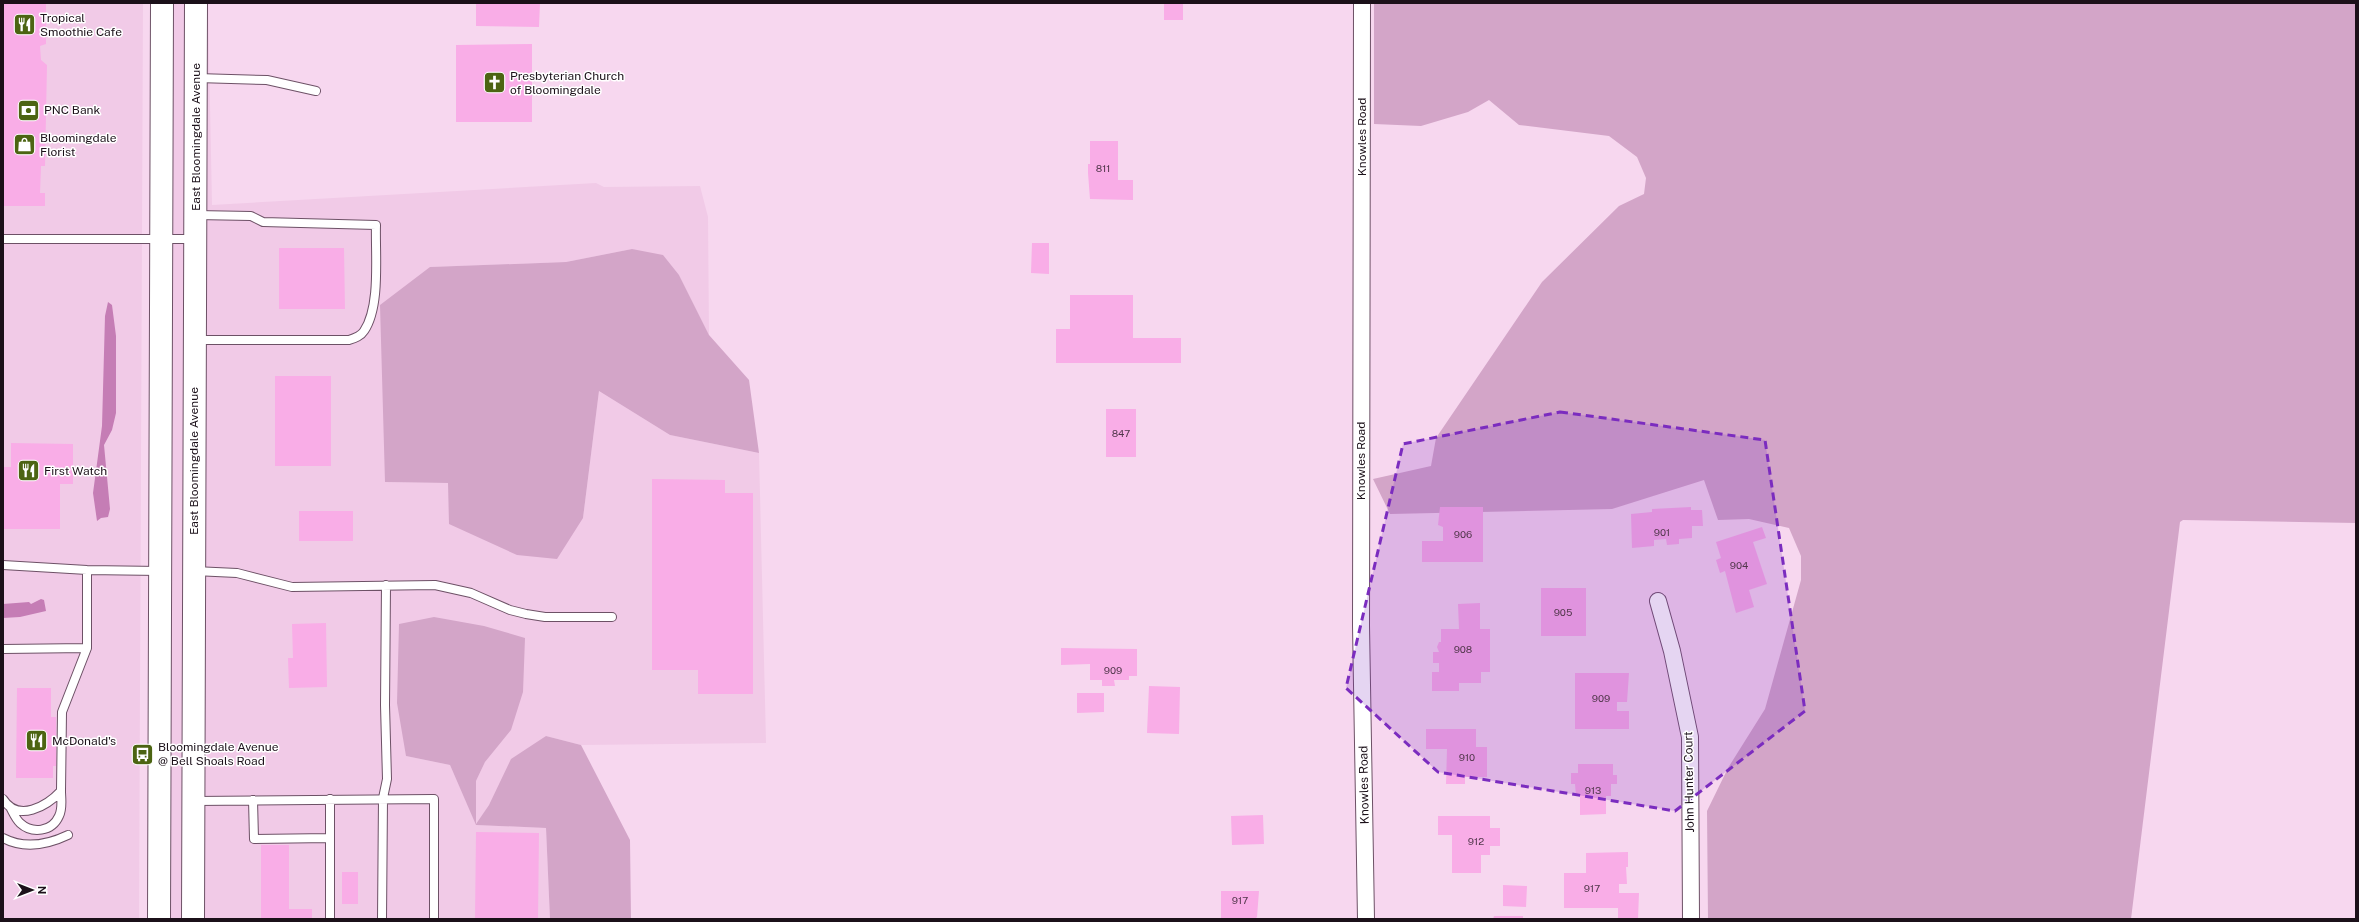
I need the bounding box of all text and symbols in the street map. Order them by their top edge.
place label: Tropical Smoothie Cafe [40,11,122,39]
restaurant icon: Tropical Smoothie Cafe [12,12,38,38]
street label: East Bloomingdale Avenue [189,63,203,211]
place label: Presbyterian Church of Bloomingdale [510,69,624,97]
church icon: Presbyterian Church of Bloomingdale [481,70,507,96]
bank icon: PNC Bank [15,97,41,123]
street label: Knowles Road [1355,98,1369,176]
place label: PNC Bank [44,103,100,117]
place label: Bloomingdale Florist [40,131,117,159]
shop icon: Bloomingdale Florist [12,132,38,158]
house number: 811 [1096,162,1110,174]
street label: East Bloomingdale Avenue [187,387,201,535]
street label: Knowles Road [1354,422,1368,500]
house number: 847 [1112,427,1130,439]
restaurant icon: First Watch [16,458,42,484]
place label: First Watch [44,464,107,478]
house number: 901 [1654,526,1670,538]
house number: 906 [1454,528,1472,540]
house number: 904 [1730,559,1748,571]
house number: 905 [1554,606,1572,618]
house number: 908 [1454,643,1472,655]
house number: 909 [1104,664,1122,676]
house number: 909 [1592,692,1610,704]
restaurant icon: McDonald's [23,728,49,754]
street label: John Hunter Court [1681,731,1697,833]
place label: McDonald's [52,734,116,748]
place label: Bloomingdale Avenue @ Bell Shoals Road [158,740,279,768]
bus stop icon: Bloomingdale Avenue @ Bell Shoals Road [129,741,155,767]
street label: Knowles Road [1356,746,1372,824]
house number: 910 [1459,751,1475,763]
house number: 913 [1585,784,1601,796]
house number: 912 [1468,835,1484,847]
north arrow [12,870,52,910]
house number: 917 [1584,882,1600,894]
text: N [36,886,48,894]
house number: 917 [1232,894,1248,906]

